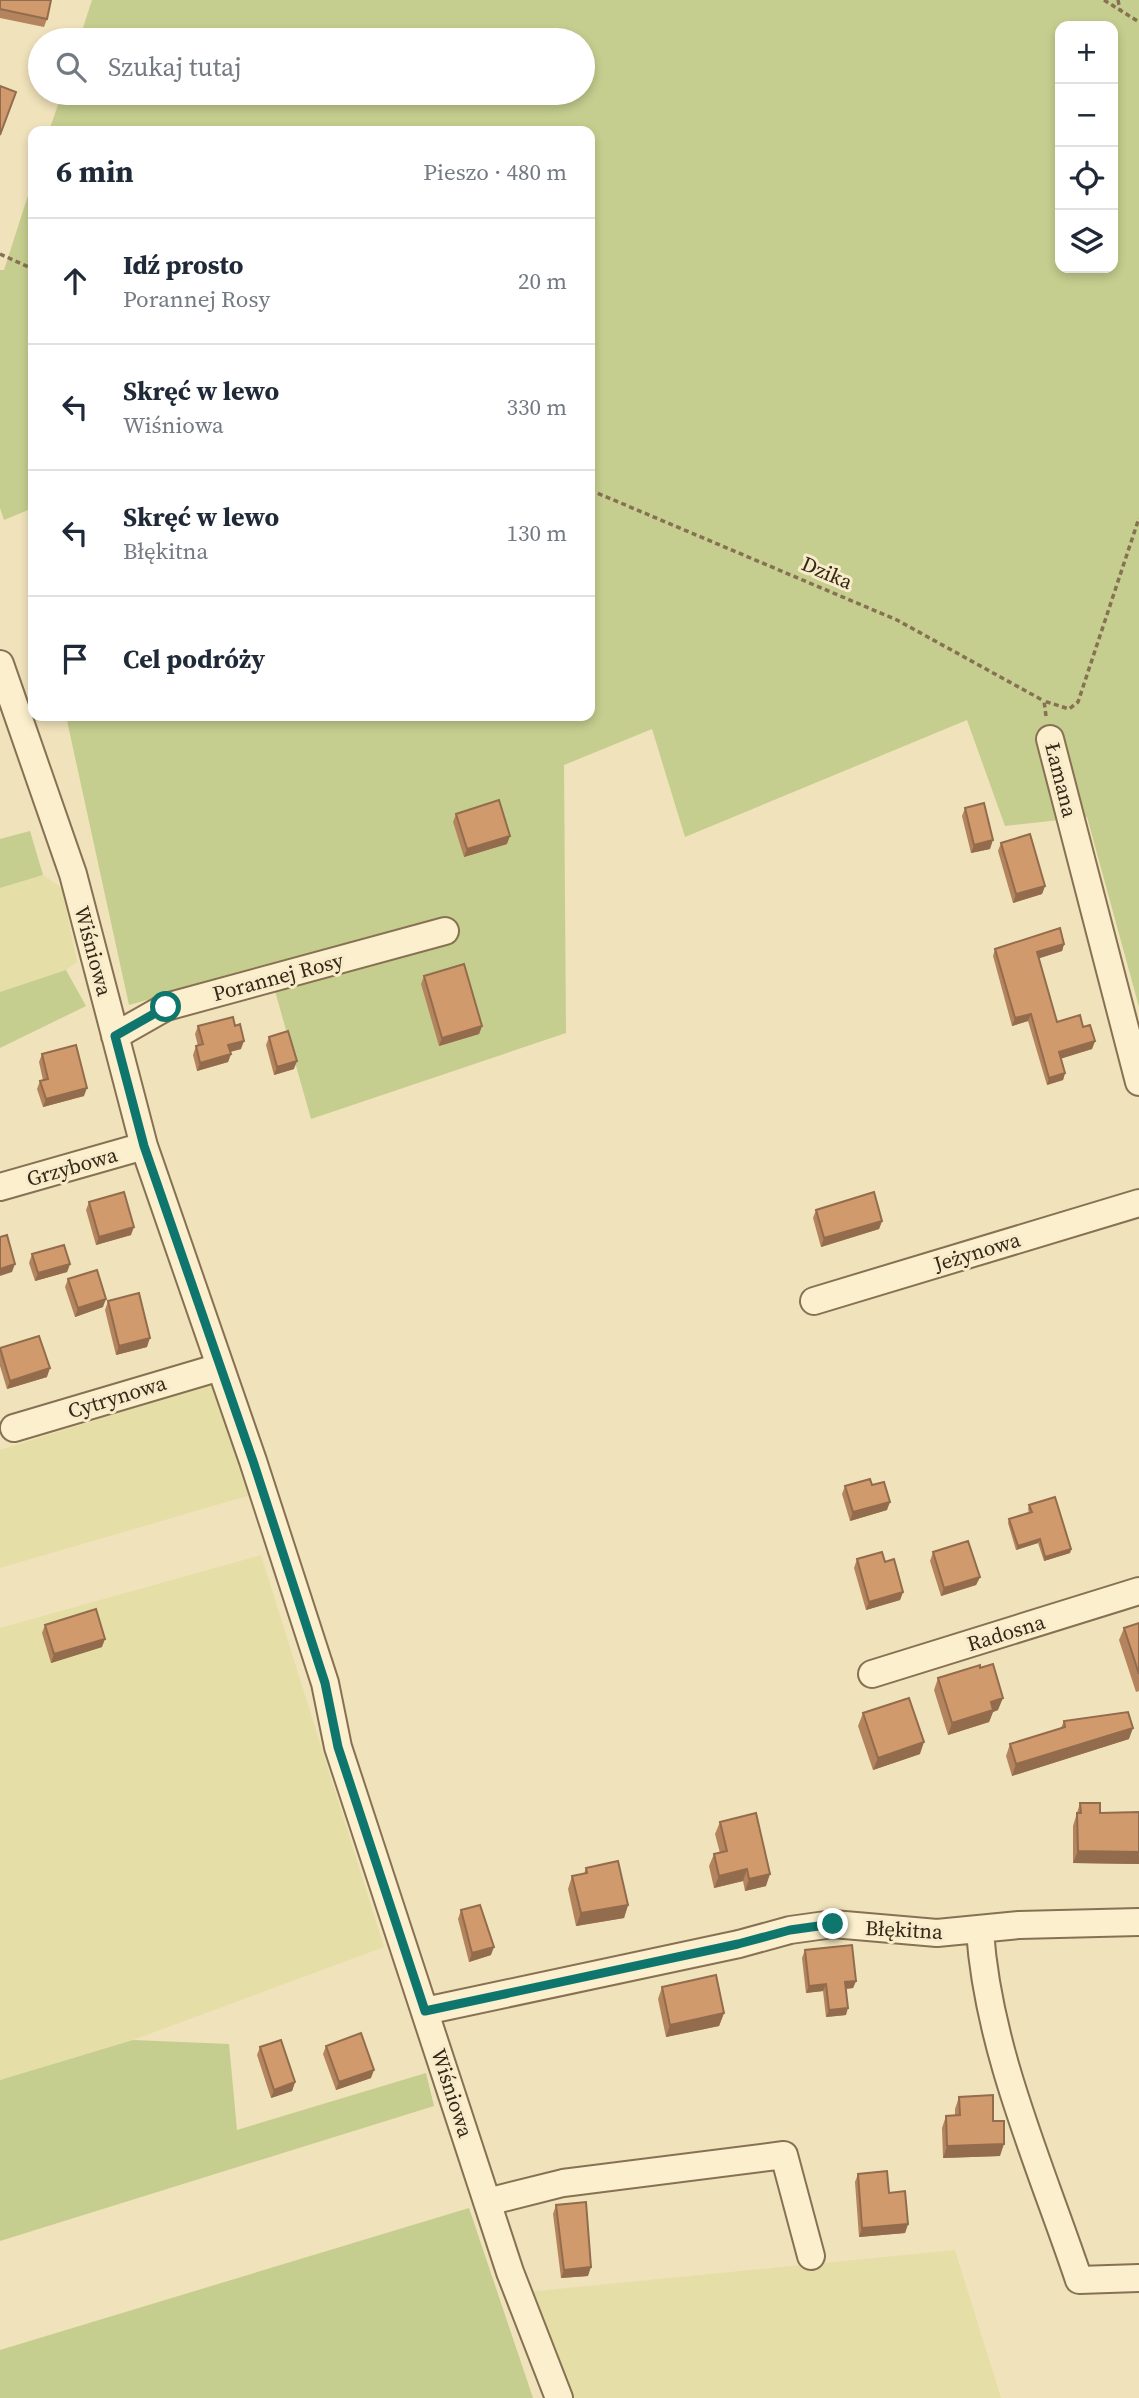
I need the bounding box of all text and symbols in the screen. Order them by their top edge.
map controls [1055,21,1118,273]
button: + [1055,21,1118,84]
search box [28,28,595,105]
icon: search [52,48,90,86]
text: Szukaj tutaj [108,49,242,85]
button: − [1055,84,1118,147]
button: locate [1055,147,1118,210]
text: 6 min [56,151,134,192]
text: Pieszo · 480 m [423,156,567,188]
button: layers [1055,210,1118,273]
text: Idź prosto [123,247,243,283]
icon: ahead [56,262,94,300]
text: 20 m [518,265,567,297]
text: Porannej Rosy [123,283,270,315]
text: Skręć w lewo [123,373,279,409]
icon: left [56,388,94,426]
text: 330 m [506,391,567,423]
text: Wiśniowa [123,409,224,441]
text: Skręć w lewo [123,499,279,535]
icon: left [56,514,94,552]
text: 130 m [506,517,567,549]
text: Błękitna [123,535,208,567]
street label: Dzika [797,549,858,596]
icon: arrive [56,640,94,678]
text: Cel podróży [123,641,265,677]
street label: Łamana [1038,739,1085,821]
street label: Wiśniowa [68,903,119,999]
street label: Porannej Rosy [209,945,347,1008]
route start [150,991,181,1022]
street label: Grzybowa [23,1140,121,1193]
street label: Jeżynowa [929,1225,1024,1279]
street label: Cytrynowa [64,1368,170,1425]
street label: Radosna [963,1607,1049,1658]
route end [817,1908,848,1939]
street label: Błękitna [864,1913,944,1946]
street label: Wiśniowa [424,2045,481,2141]

